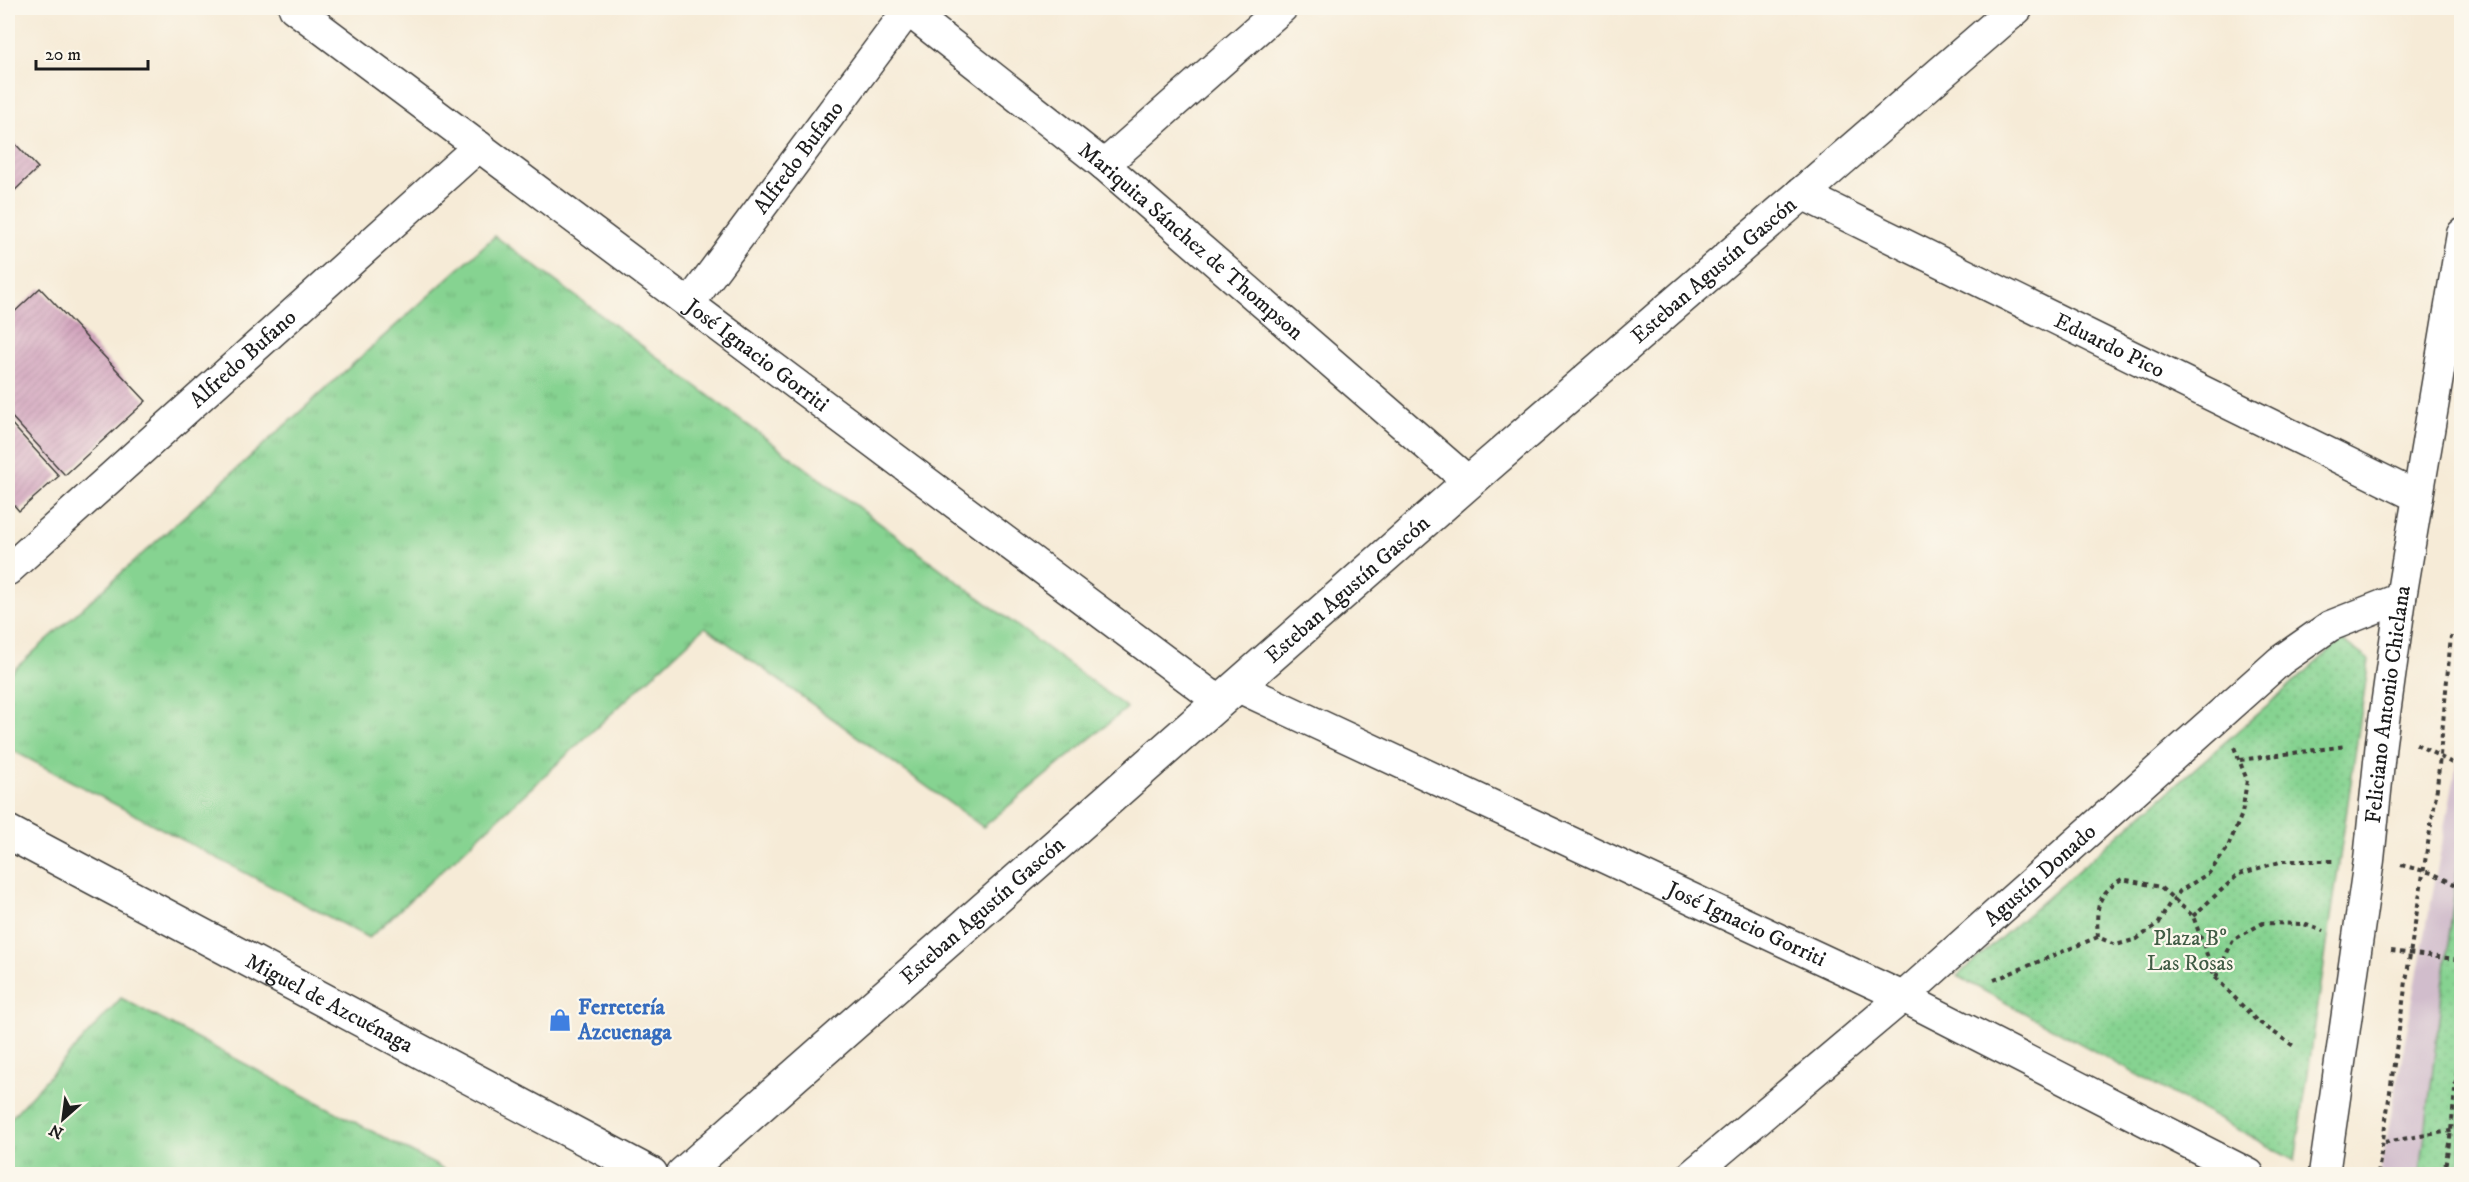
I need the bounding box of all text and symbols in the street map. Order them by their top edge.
scale bar [36,33,148,71]
text: 20 m [45,44,81,66]
street label: Alfredo Bufano [747,95,849,219]
street label: Mariquita Sánchez de Thompson [1073,136,1310,346]
street label: Esteban Agustín Gascón [1625,191,1802,349]
street label: José Ignacio Gorriti [679,292,834,418]
street label: Alfredo Bufano [184,304,302,414]
street label: Eduardo Pico [2050,307,2169,384]
street label: Esteban Agustín Gascón [1259,509,1436,669]
street label: Feliciano Antonio Chiclana [2359,583,2417,825]
street label: Agustín Donado [1978,818,2102,932]
street label: Esteban Agustín Gascón [895,830,1071,990]
street label: José Ignacio Gorriti [1661,875,1830,973]
park label: Plaza Bº Las Rosas [2147,925,2233,977]
street label: Miguel de Azcuénaga [241,947,418,1059]
place label: Ferretería Azcuenaga [577,994,672,1046]
shop icon: Ferretería Azcuenaga [547,1007,573,1033]
north arrow [33,1089,93,1149]
text: N [46,1119,67,1143]

